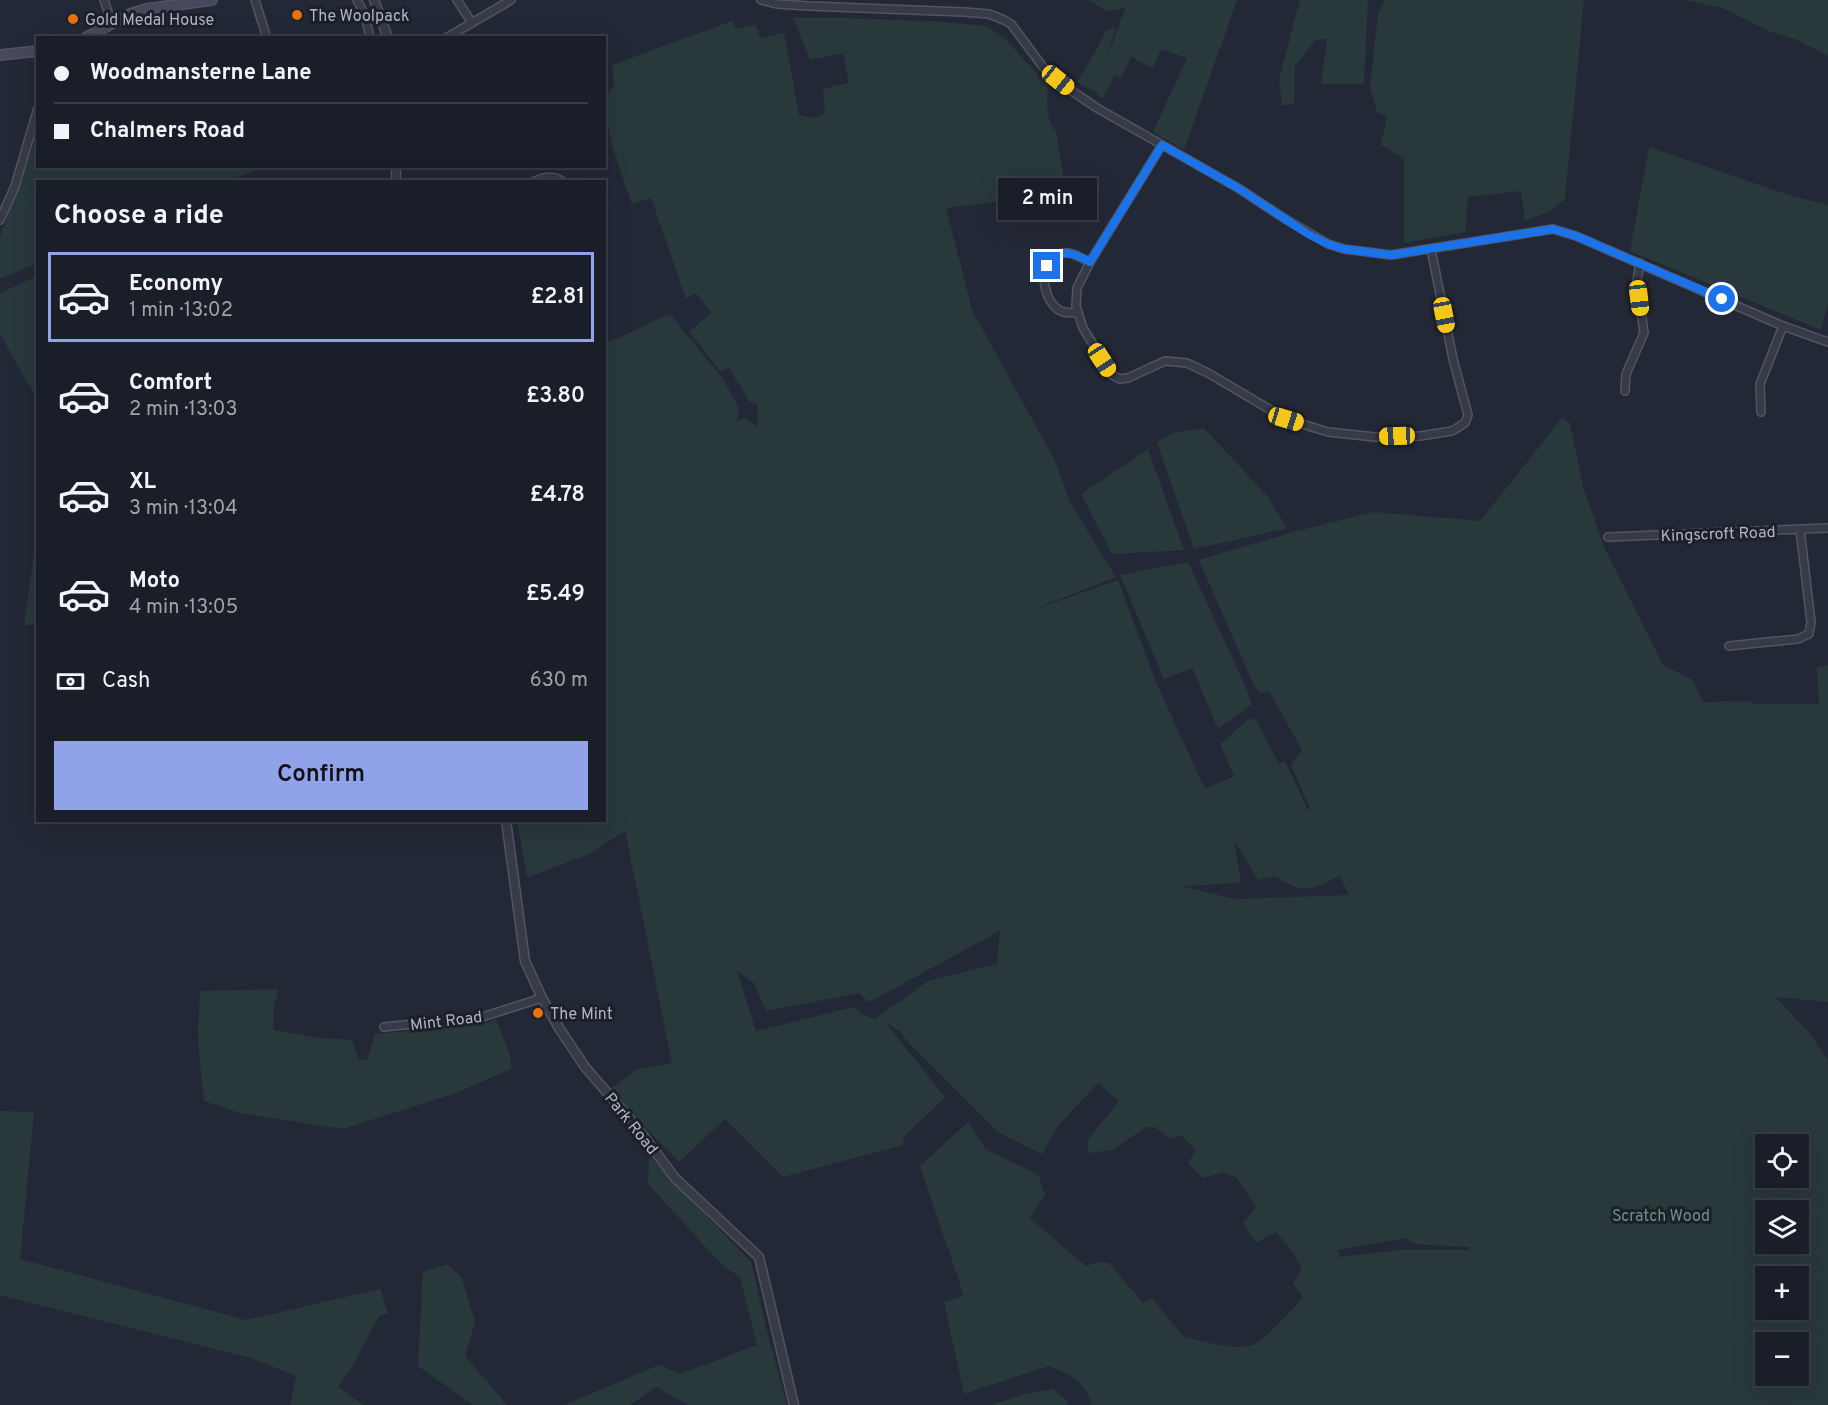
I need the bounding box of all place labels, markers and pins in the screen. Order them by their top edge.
place label: The Woolpack [309,7,409,27]
marker: The Woolpack [290,8,304,22]
place label: Gold Medal House [85,11,214,31]
marker: Gold Medal House [66,12,80,26]
place label: The Mint [550,1005,613,1025]
marker: The Mint [531,1006,545,1020]

